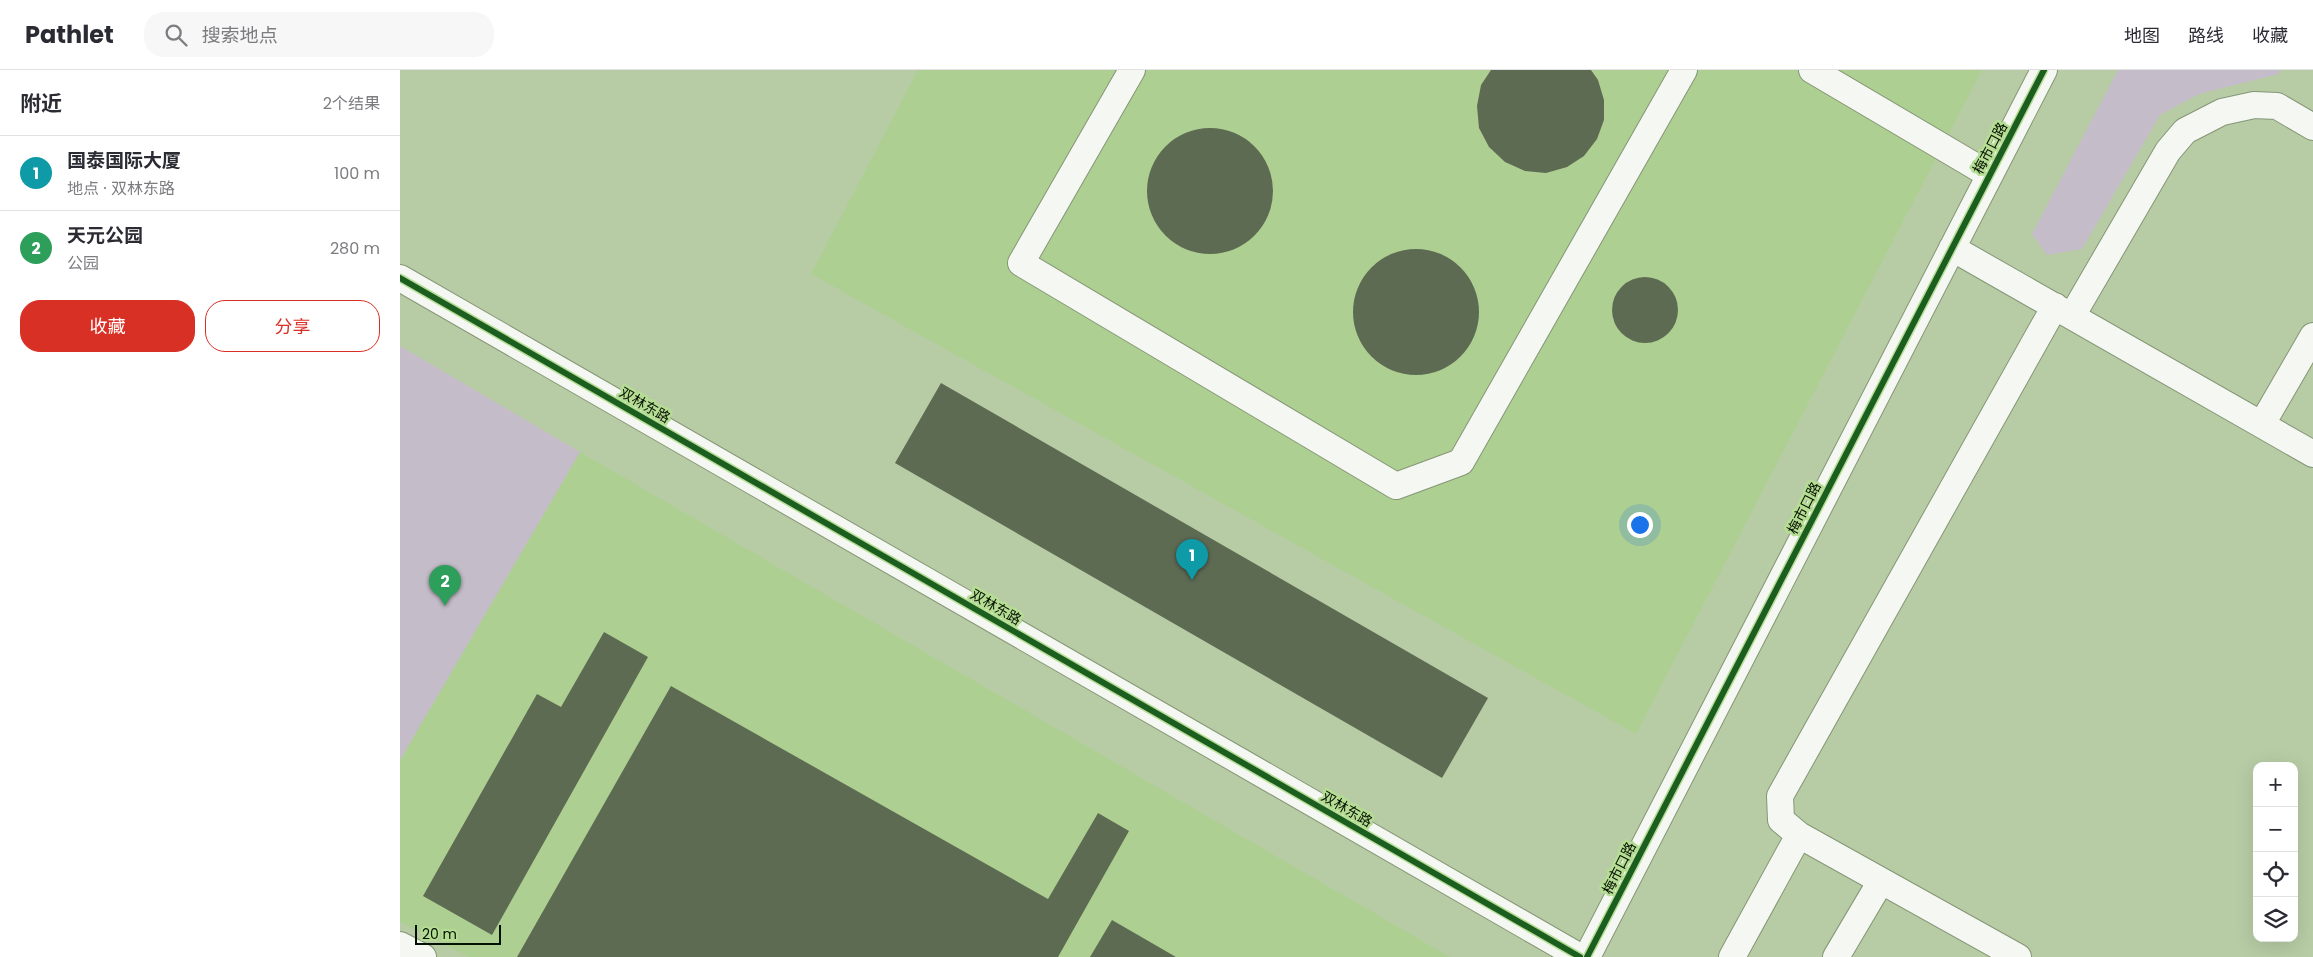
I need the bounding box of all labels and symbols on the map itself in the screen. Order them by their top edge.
street label: 梅市口路 [1968,119,2012,177]
street label: 双林东路 [616,382,674,428]
street label: 梅市口路 [1782,479,1826,537]
your location [1627,512,1653,538]
pin: 1 [1176,539,1208,580]
pin: 2 [429,565,461,606]
street label: 双林东路 [967,584,1025,630]
street label: 双林东路 [1318,786,1376,832]
street label: 梅市口路 [1597,839,1641,897]
scale bar [415,922,501,945]

